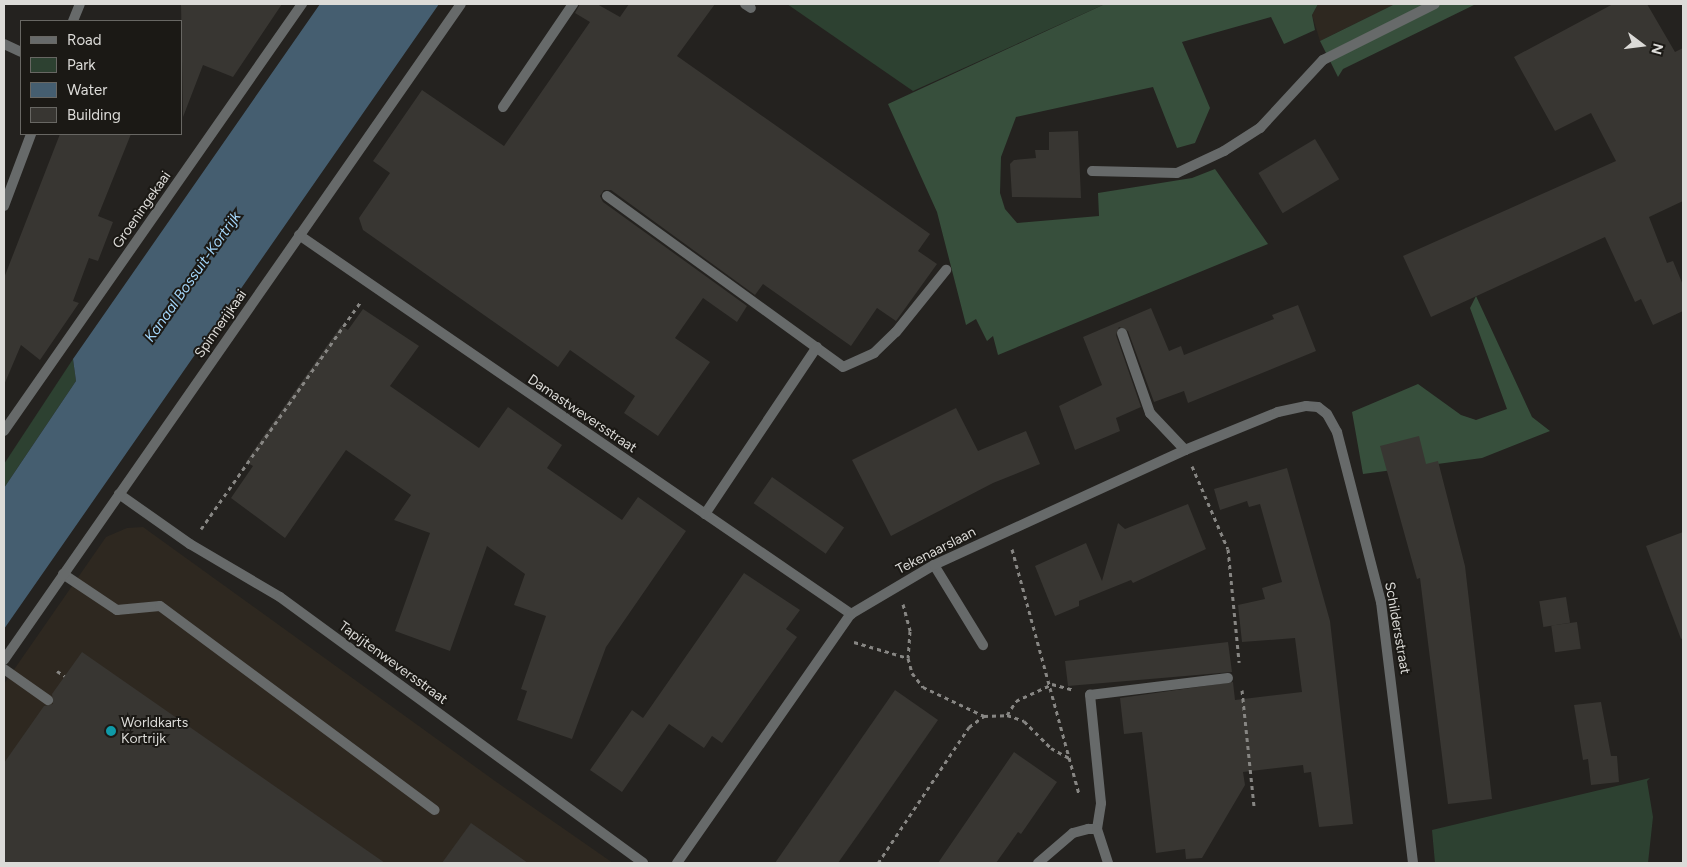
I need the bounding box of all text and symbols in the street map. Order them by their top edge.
legend [20,20,182,135]
north arrow [1617,20,1667,70]
text: Road [67,31,102,49]
text: N [1647,42,1667,56]
text: Park [67,56,96,74]
text: Water [67,81,107,99]
text: Building [67,106,121,124]
street label: Groeningekaai [109,168,175,252]
water label: Kanaal Bossuit-Kortrijk [141,208,245,346]
street label: Spinnerijkaai [191,287,251,361]
street label: Damastweversstraat [524,371,640,457]
street label: Tekenaarslaan [893,524,979,578]
street label: Schildersstraat [1381,580,1413,676]
street label: Tapijtenweversstraat [335,618,451,708]
place label: Worldkarts Kortrijk [121,715,188,748]
marker: Worldkarts Kortrijk [105,725,117,737]

